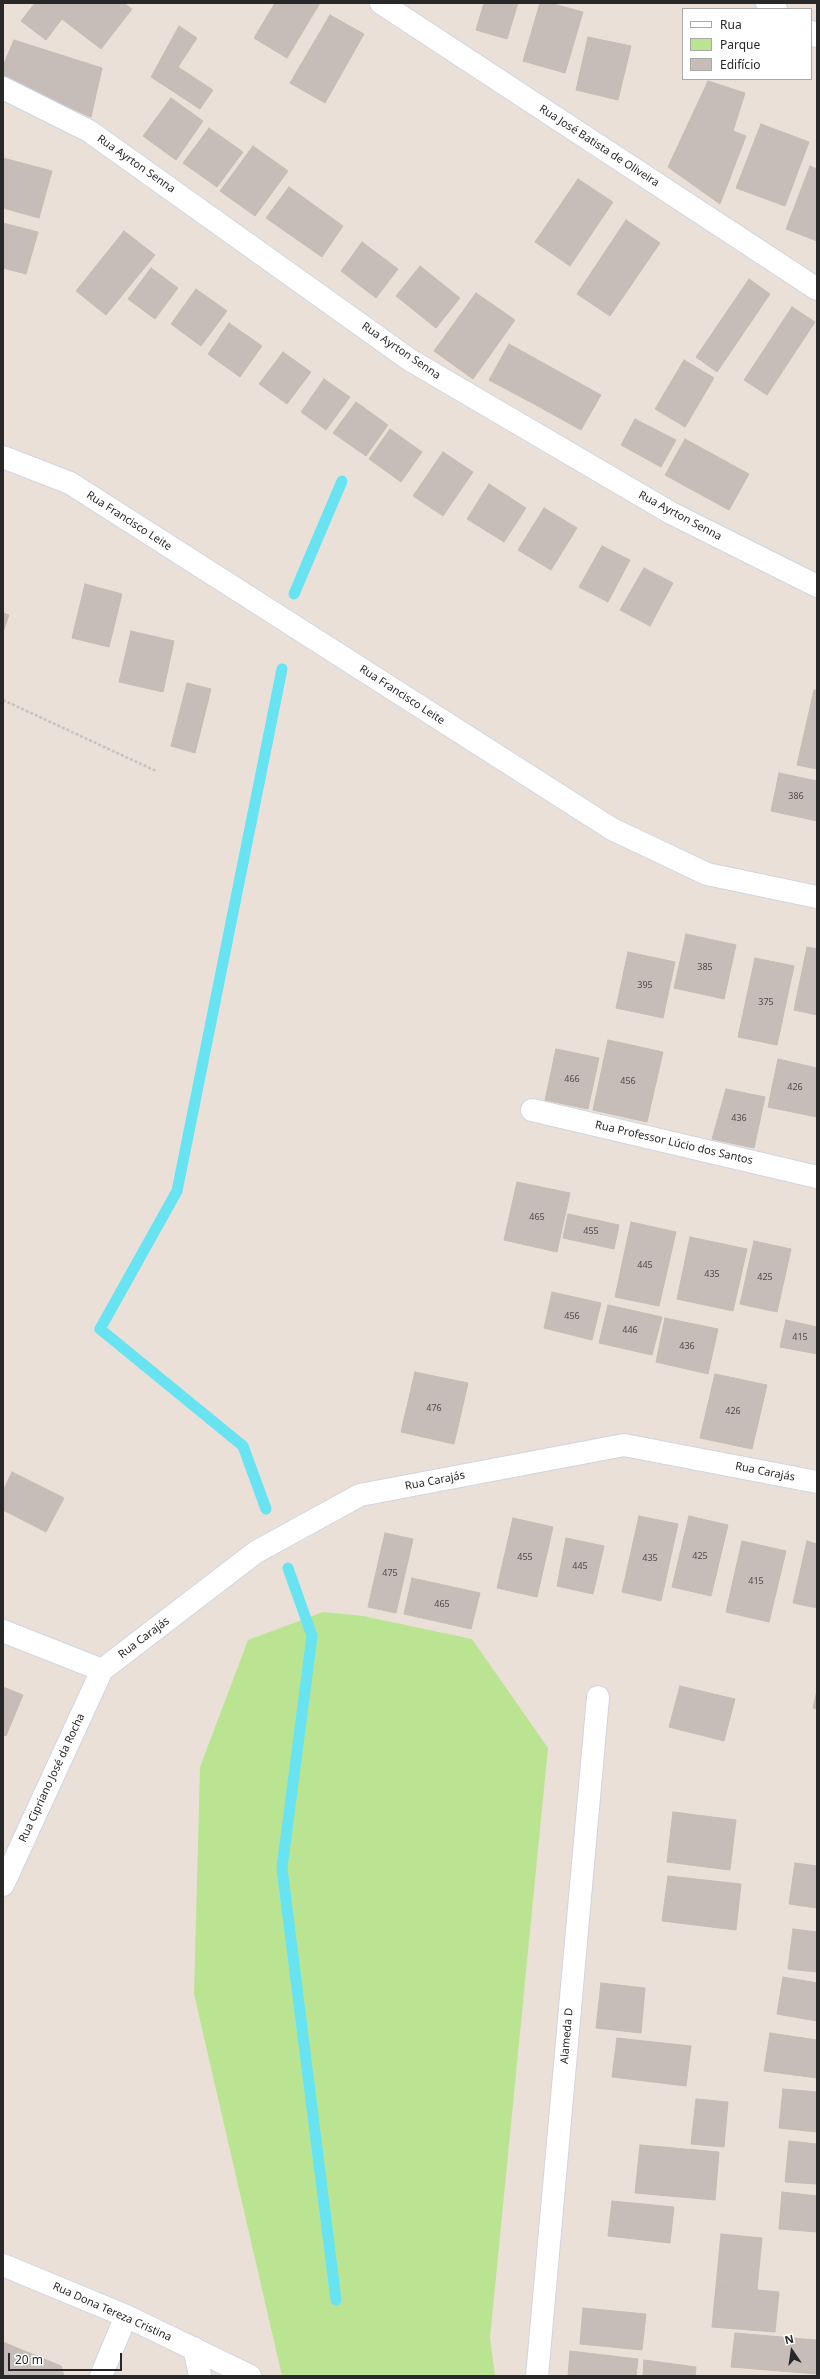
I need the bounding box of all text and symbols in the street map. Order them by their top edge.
legend [682,8,812,80]
text: Rua [720,16,742,33]
text: Parque [720,36,760,53]
text: Edifício [720,56,761,73]
street label: Rua José Batista de Oliveira [537,102,661,190]
street label: Rua Ayrton Senna [94,132,178,196]
street label: Rua Ayrton Senna [359,320,443,382]
street label: Rua Francisco Leite [84,489,174,553]
street label: Rua Ayrton Senna [636,489,724,543]
street label: Rua Francisco Leite [357,663,447,727]
house number: 386 [788,791,804,801]
house number: 385 [697,962,713,972]
house number: 395 [637,980,653,990]
house number: 375 [758,997,774,1007]
house number: 466 [564,1074,580,1084]
house number: 456 [620,1076,636,1086]
house number: 426 [787,1082,803,1092]
house number: 436 [731,1113,747,1123]
street label: Rua Professor Lúcio dos Santos [594,1118,754,1168]
house number: 465 [529,1212,545,1222]
house number: 455 [583,1226,599,1236]
house number: 445 [637,1260,653,1270]
house number: 435 [704,1269,720,1279]
house number: 425 [757,1272,773,1282]
house number: 456 [564,1311,580,1321]
house number: 446 [622,1325,638,1335]
house number: 415 [792,1332,808,1342]
house number: 436 [679,1341,695,1351]
house number: 476 [426,1403,442,1413]
house number: 426 [725,1406,741,1416]
street label: Rua Carajás [734,1460,796,1484]
street label: Rua Carajás [404,1469,466,1493]
house number: 425 [692,1551,708,1561]
house number: 455 [517,1552,533,1562]
house number: 435 [642,1553,658,1563]
house number: 445 [572,1561,588,1571]
house number: 475 [382,1568,398,1578]
house number: 415 [748,1576,764,1586]
house number: 465 [434,1599,450,1609]
street label: Rua Carajás [116,1615,172,1661]
street label: Rua Cipriano José da Rocha [16,1711,88,1845]
street label: Alameda D [558,2007,576,2065]
street label: Rua Dona Tereza Cristina [51,2280,173,2344]
north arrow [772,2331,812,2371]
text: N [783,2331,795,2347]
scale bar [10,2345,124,2371]
text: 20 m [15,2351,43,2368]

